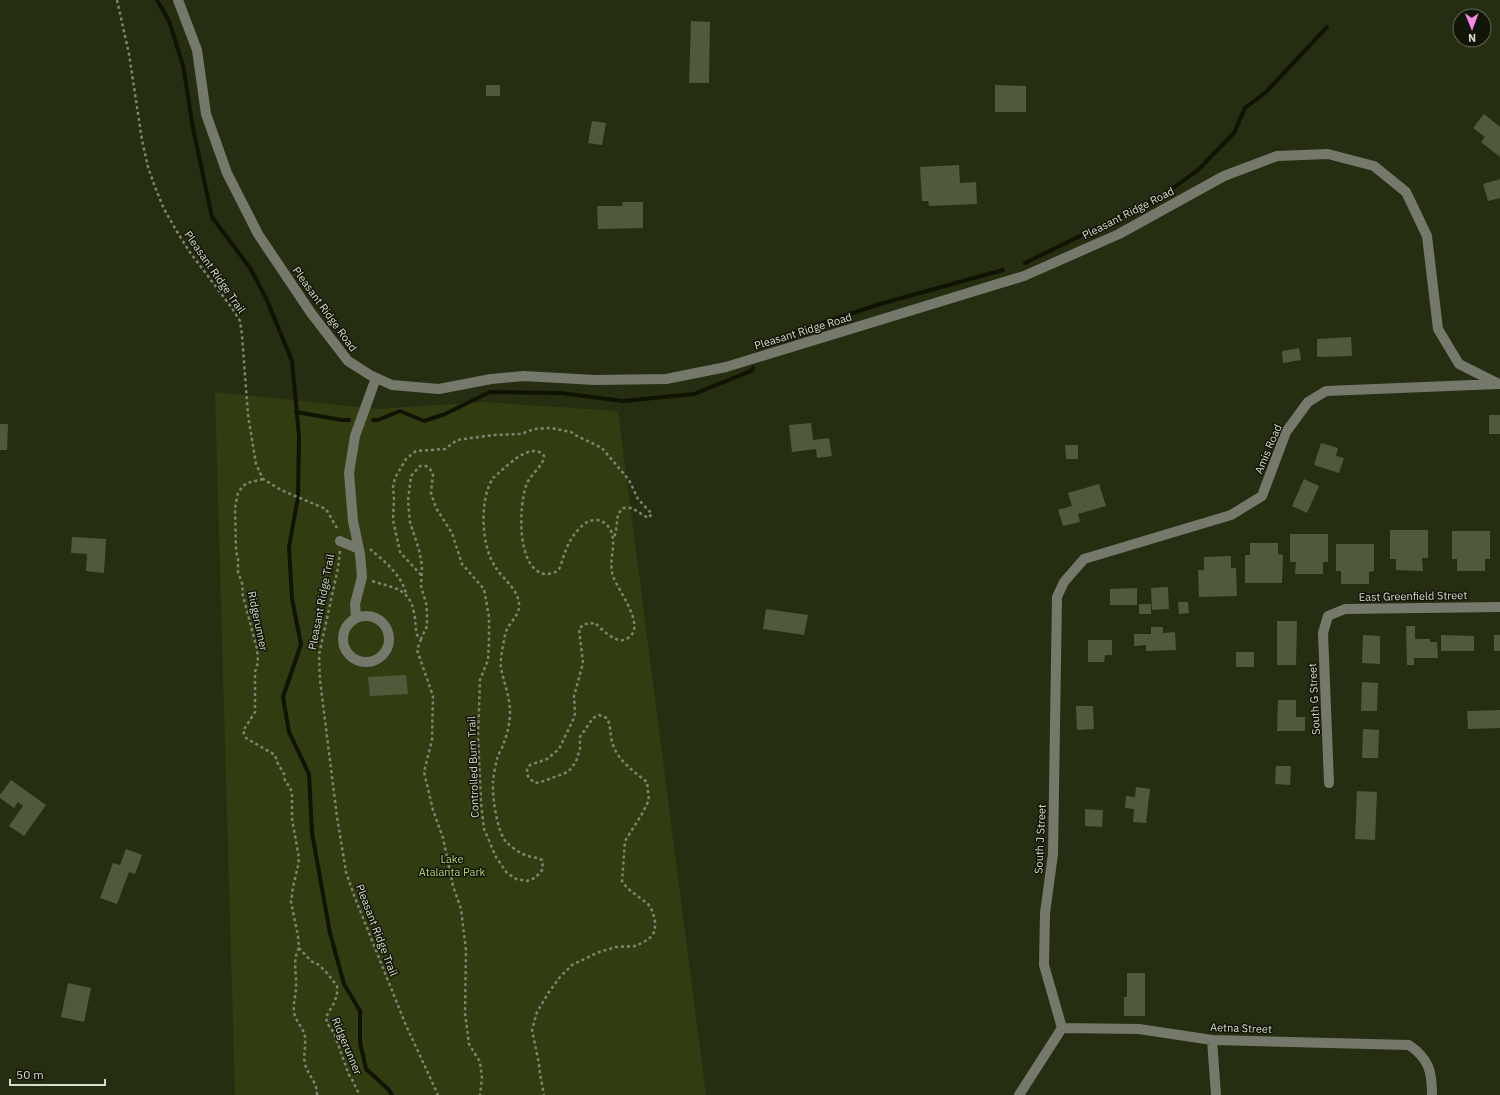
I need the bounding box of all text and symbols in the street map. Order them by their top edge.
north arrow [1452,8,1492,48]
text: N [1468,31,1476,45]
street label: Pleasant Ridge Road [1080,184,1176,242]
street label: Pleasant Ridge Trail [181,228,249,316]
street label: Pleasant Ridge Road [290,264,360,354]
street label: Pleasant Ridge Road [752,309,854,353]
street label: Amis Road [1251,422,1285,476]
street label: Pleasant Ridge Trail [305,553,337,651]
street label: East Greenfield Street [1359,588,1467,604]
street label: Ridgerunner [245,590,271,652]
street label: South G Street [1305,663,1323,735]
street label: Controlled Burn Trail [464,716,482,818]
street label: South J Street [1031,804,1049,874]
park label: Lake Atalanta Park [419,852,485,879]
street label: Pleasant Ridge Trail [353,882,401,978]
street label: Ridgerunner [329,1015,365,1077]
street label: Aetna Street [1210,1020,1272,1036]
scale bar [10,1061,105,1087]
text: 50 m [16,1067,44,1082]

